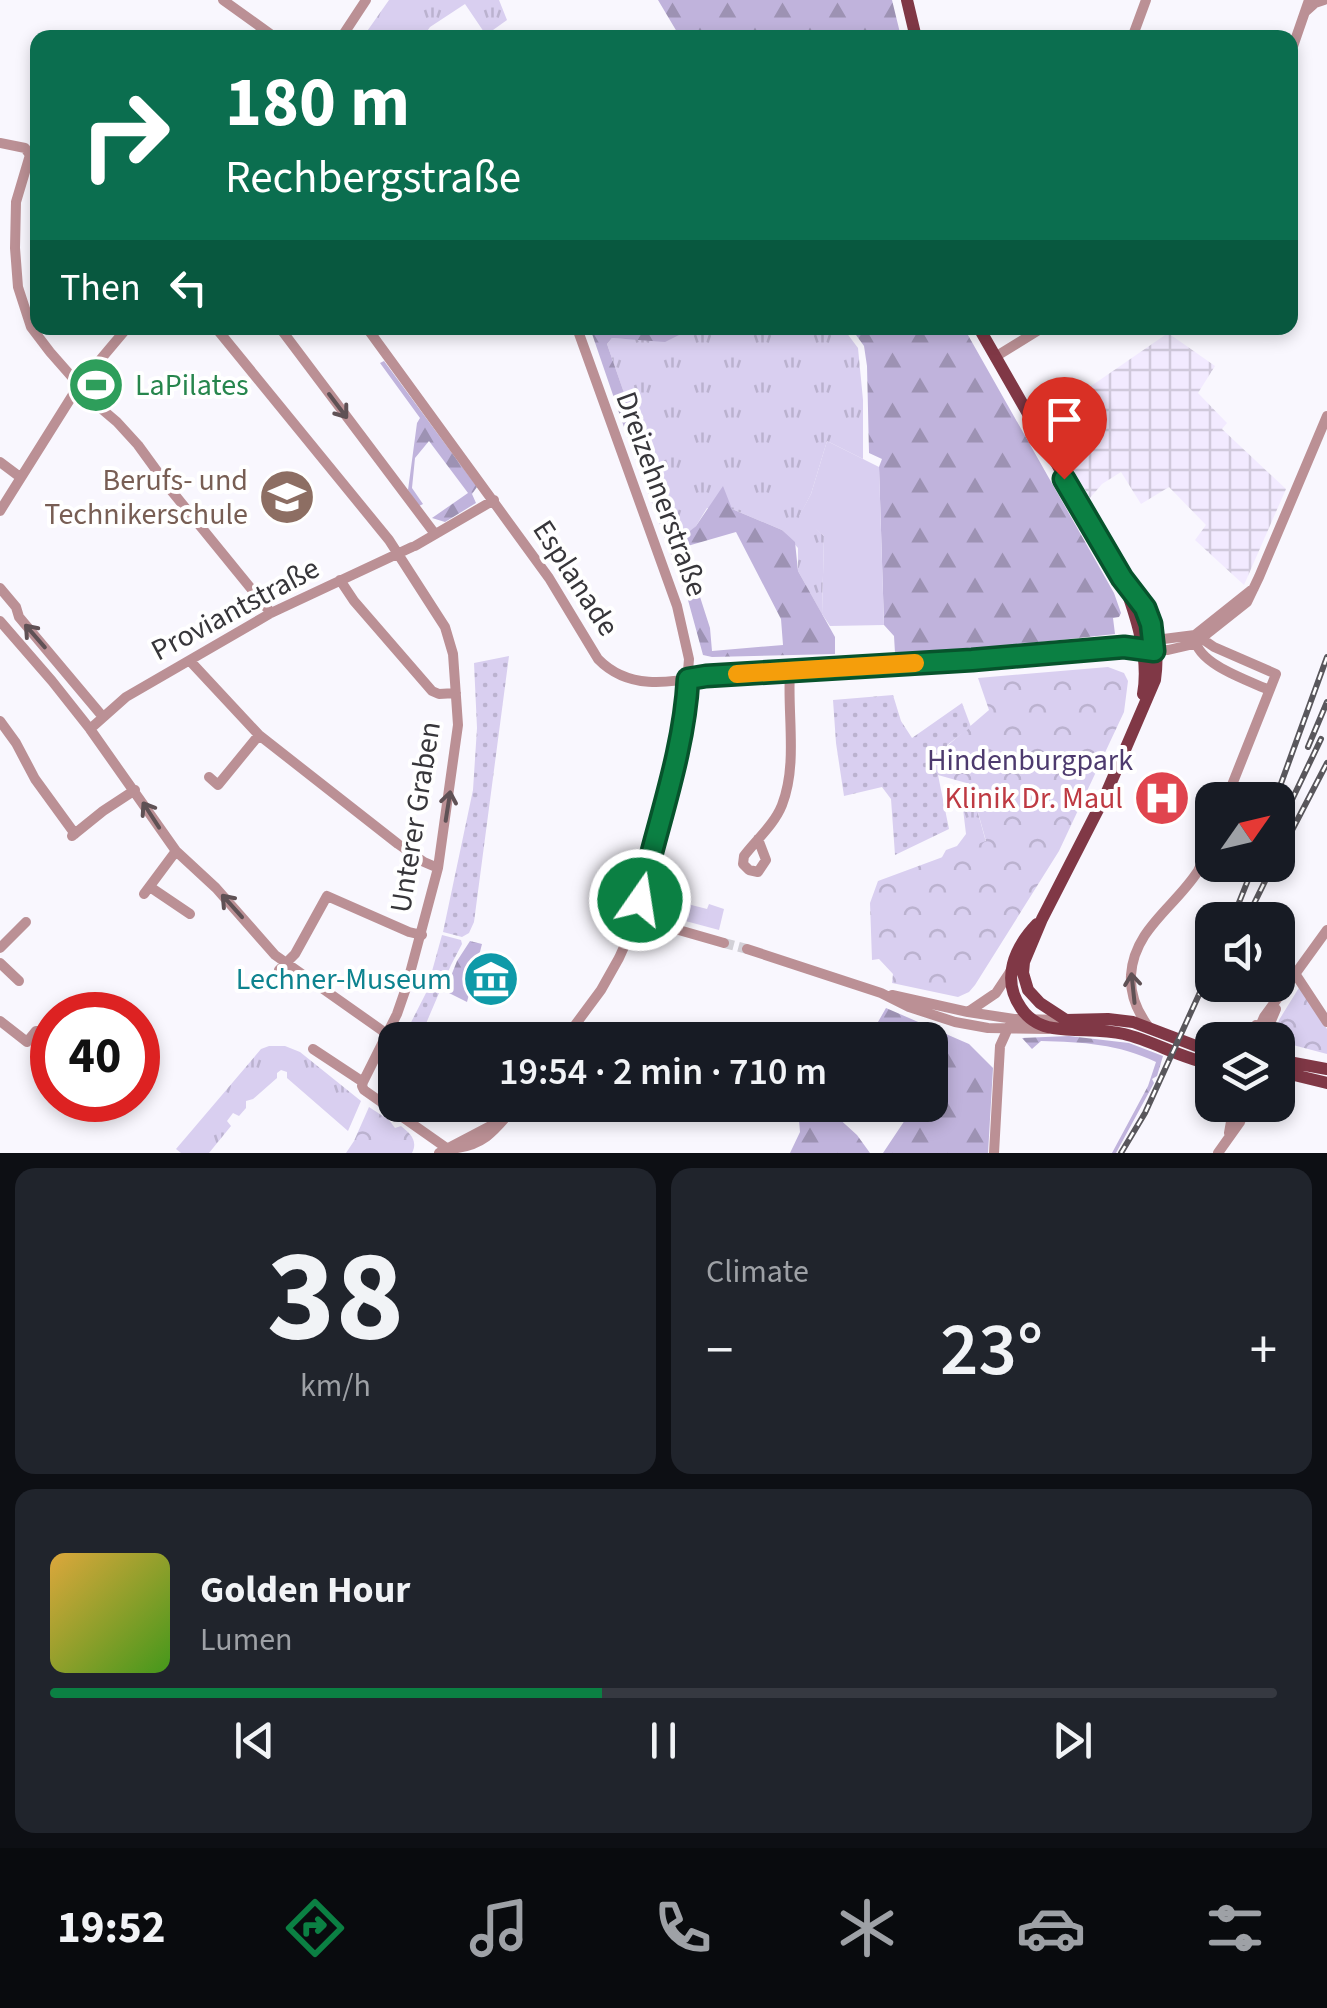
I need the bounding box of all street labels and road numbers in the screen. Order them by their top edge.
street label: Dreizehnerstraße [605,386,719,603]
street label: Esplanade [522,512,629,645]
street label: Proviantstraße [143,547,327,672]
street label: Unterer Graben [379,718,452,916]

